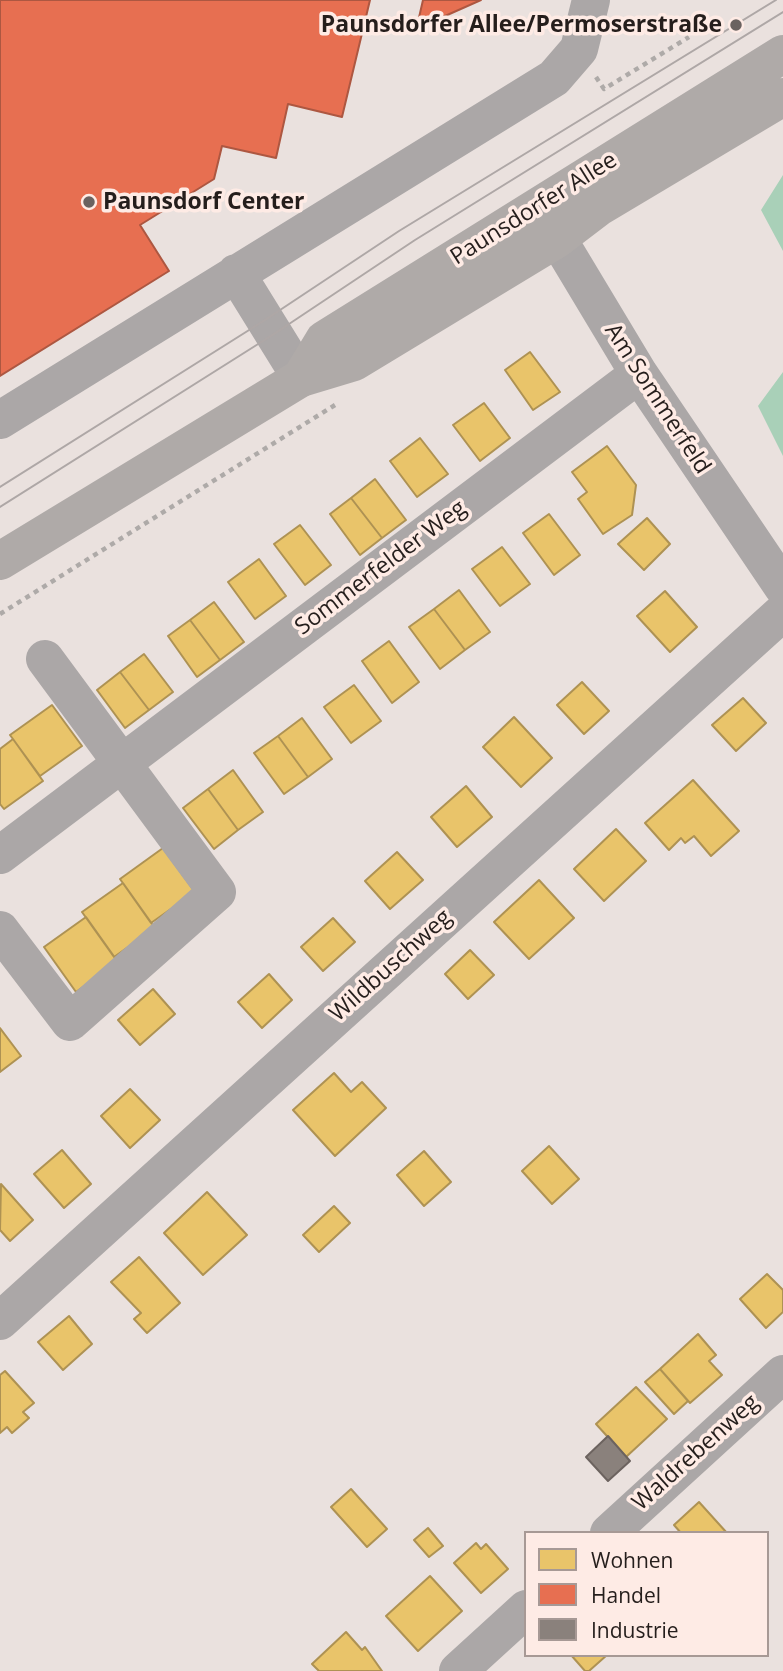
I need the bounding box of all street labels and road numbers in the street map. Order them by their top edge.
street label: Paunsdorfer Allee [446,147,622,271]
street label: Am Sommerfeld [598,319,716,479]
street label: Sommerfelder Weg [290,495,472,641]
street label: Wildbuschweg [324,904,458,1028]
street label: Waldrebenweg [627,1389,765,1517]

